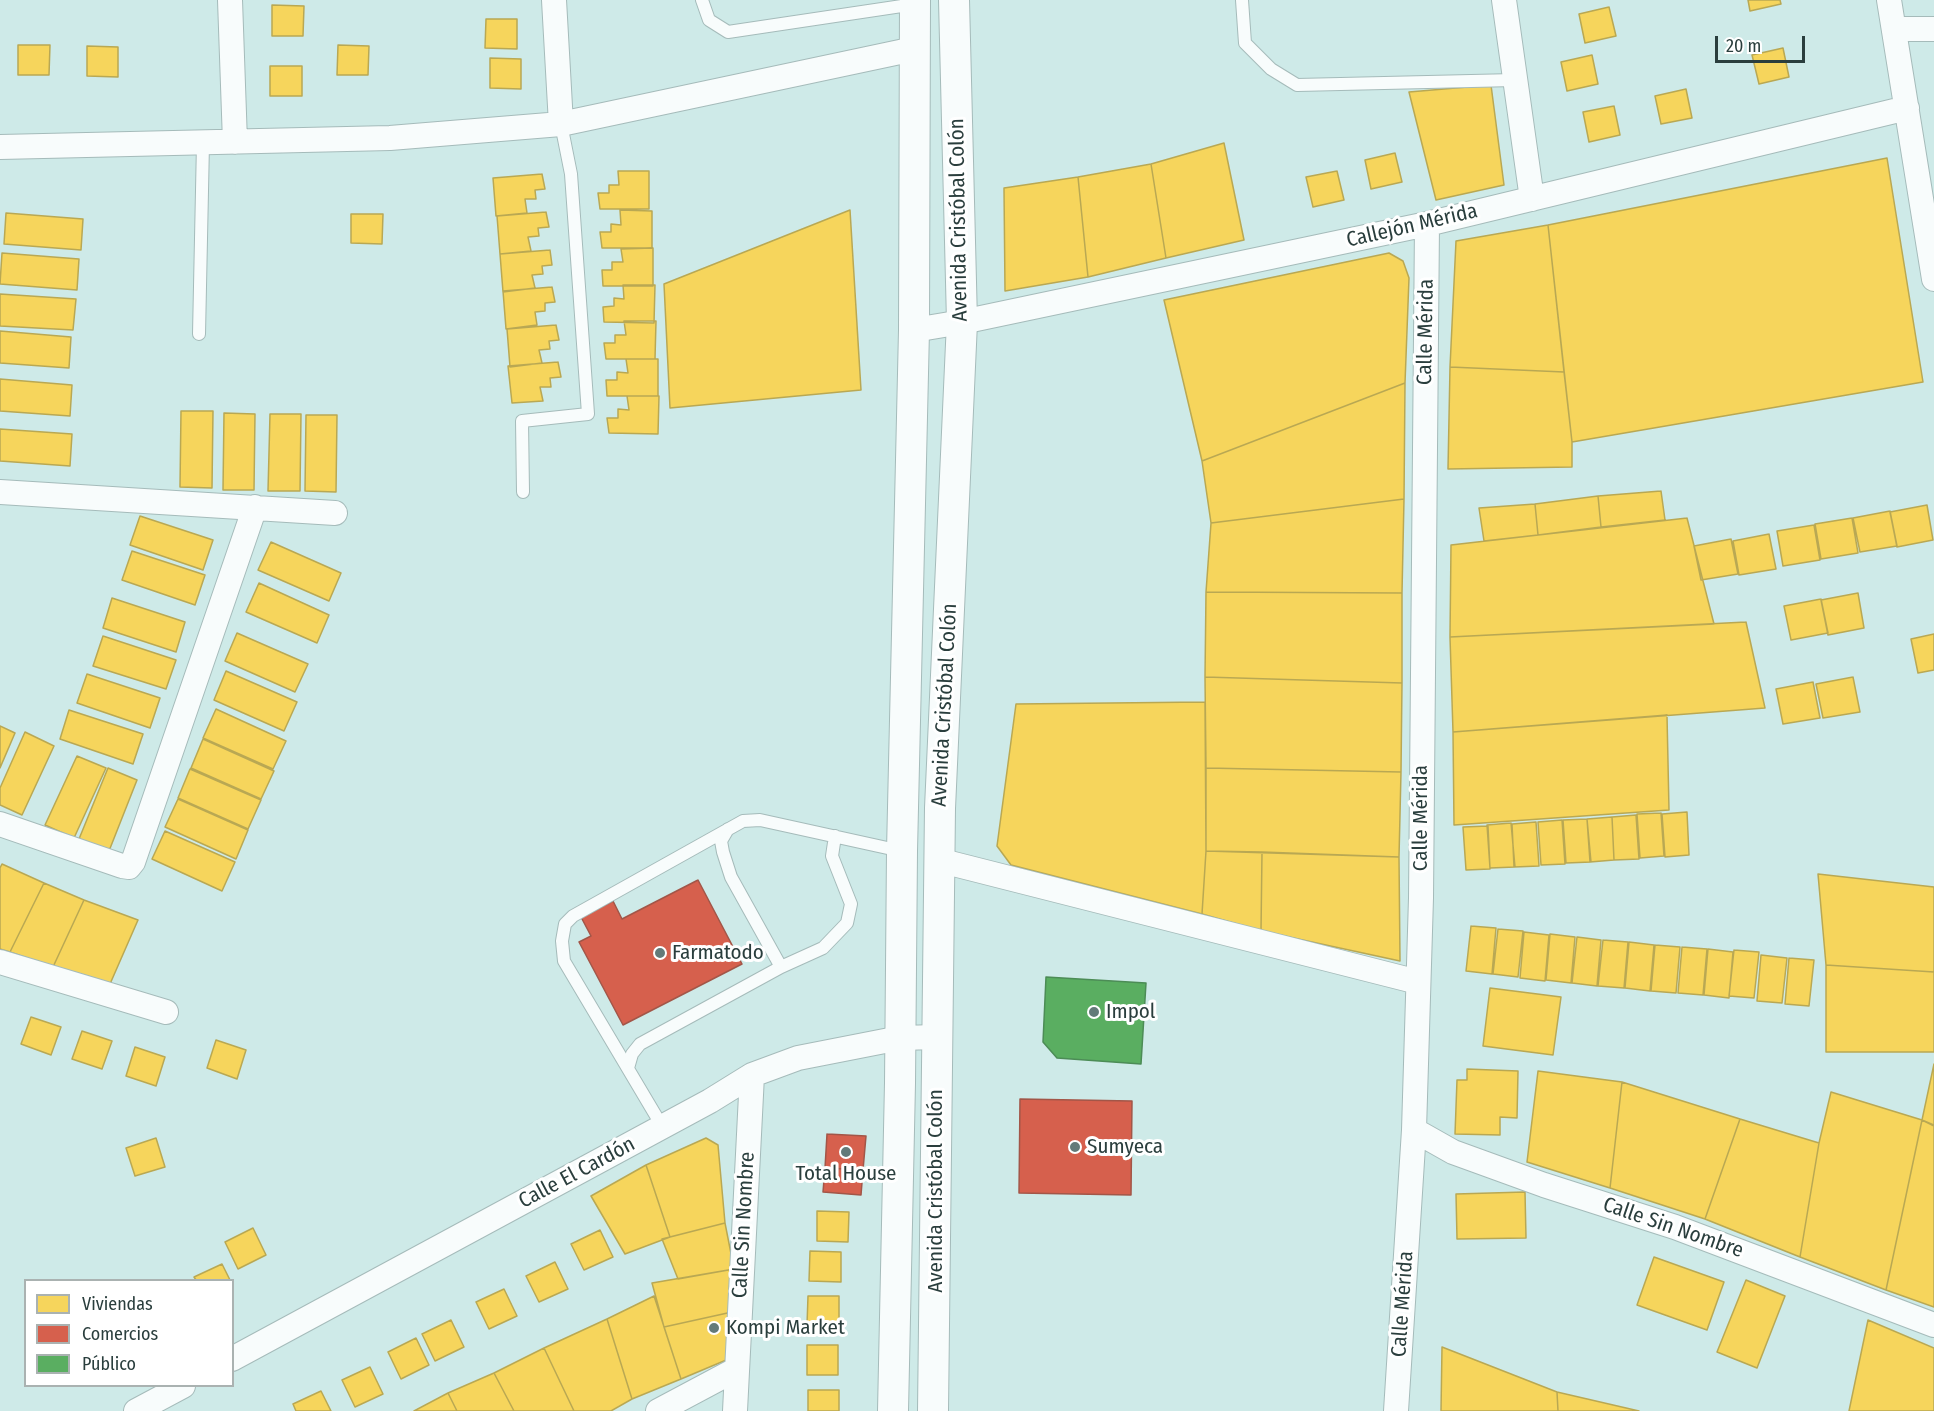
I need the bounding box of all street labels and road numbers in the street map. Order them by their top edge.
street label: Avenida Cristóbal Colón [945,118,973,322]
street label: Callejón Mérida [1344,199,1480,253]
street label: Calle Mérida [1412,279,1440,385]
street label: Avenida Cristóbal Colón [927,603,963,807]
street label: Calle Mérida [1408,765,1434,871]
street label: Avenida Cristóbal Colón [923,1089,949,1293]
street label: Calle El Cardón [515,1132,639,1214]
street label: Calle Sin Nombre [728,1151,760,1299]
street label: Calle Sin Nombre [1600,1192,1746,1264]
street label: Calle Mérida [1387,1250,1419,1358]

